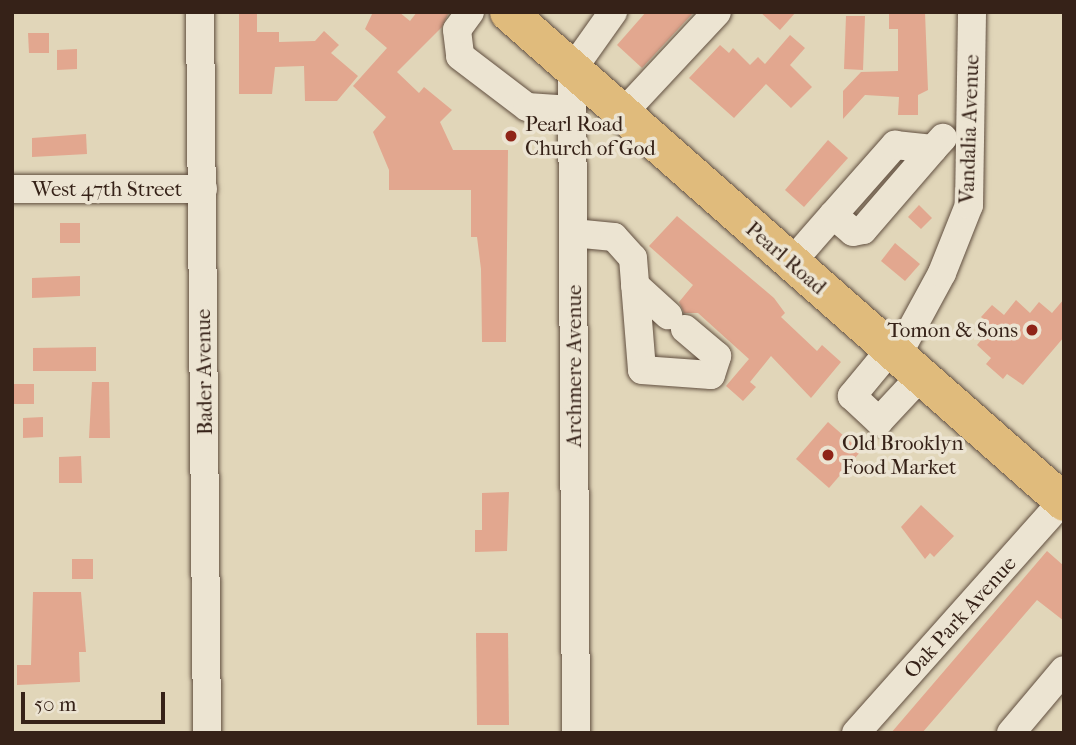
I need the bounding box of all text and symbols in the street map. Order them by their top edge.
street label: Vandalia Avenue [954,54,984,204]
place label: Pearl Road Church of God [525,111,656,161]
marker: Pearl Road Church of God [503,128,519,144]
street label: West 47th Street [32,176,182,202]
street label: Pearl Road [741,216,831,300]
street label: Archmere Avenue [561,285,587,447]
street label: Bader Avenue [190,309,218,435]
place label: Tomon & Sons [888,317,1018,343]
marker: Tomon & Sons [1024,322,1040,338]
place label: Old Brooklyn Food Market [842,430,963,480]
marker: Old Brooklyn Food Market [820,447,836,463]
street label: Oak Park Avenue [899,551,1021,683]
scale bar [24,678,168,722]
text: 50 m [34,692,77,716]

